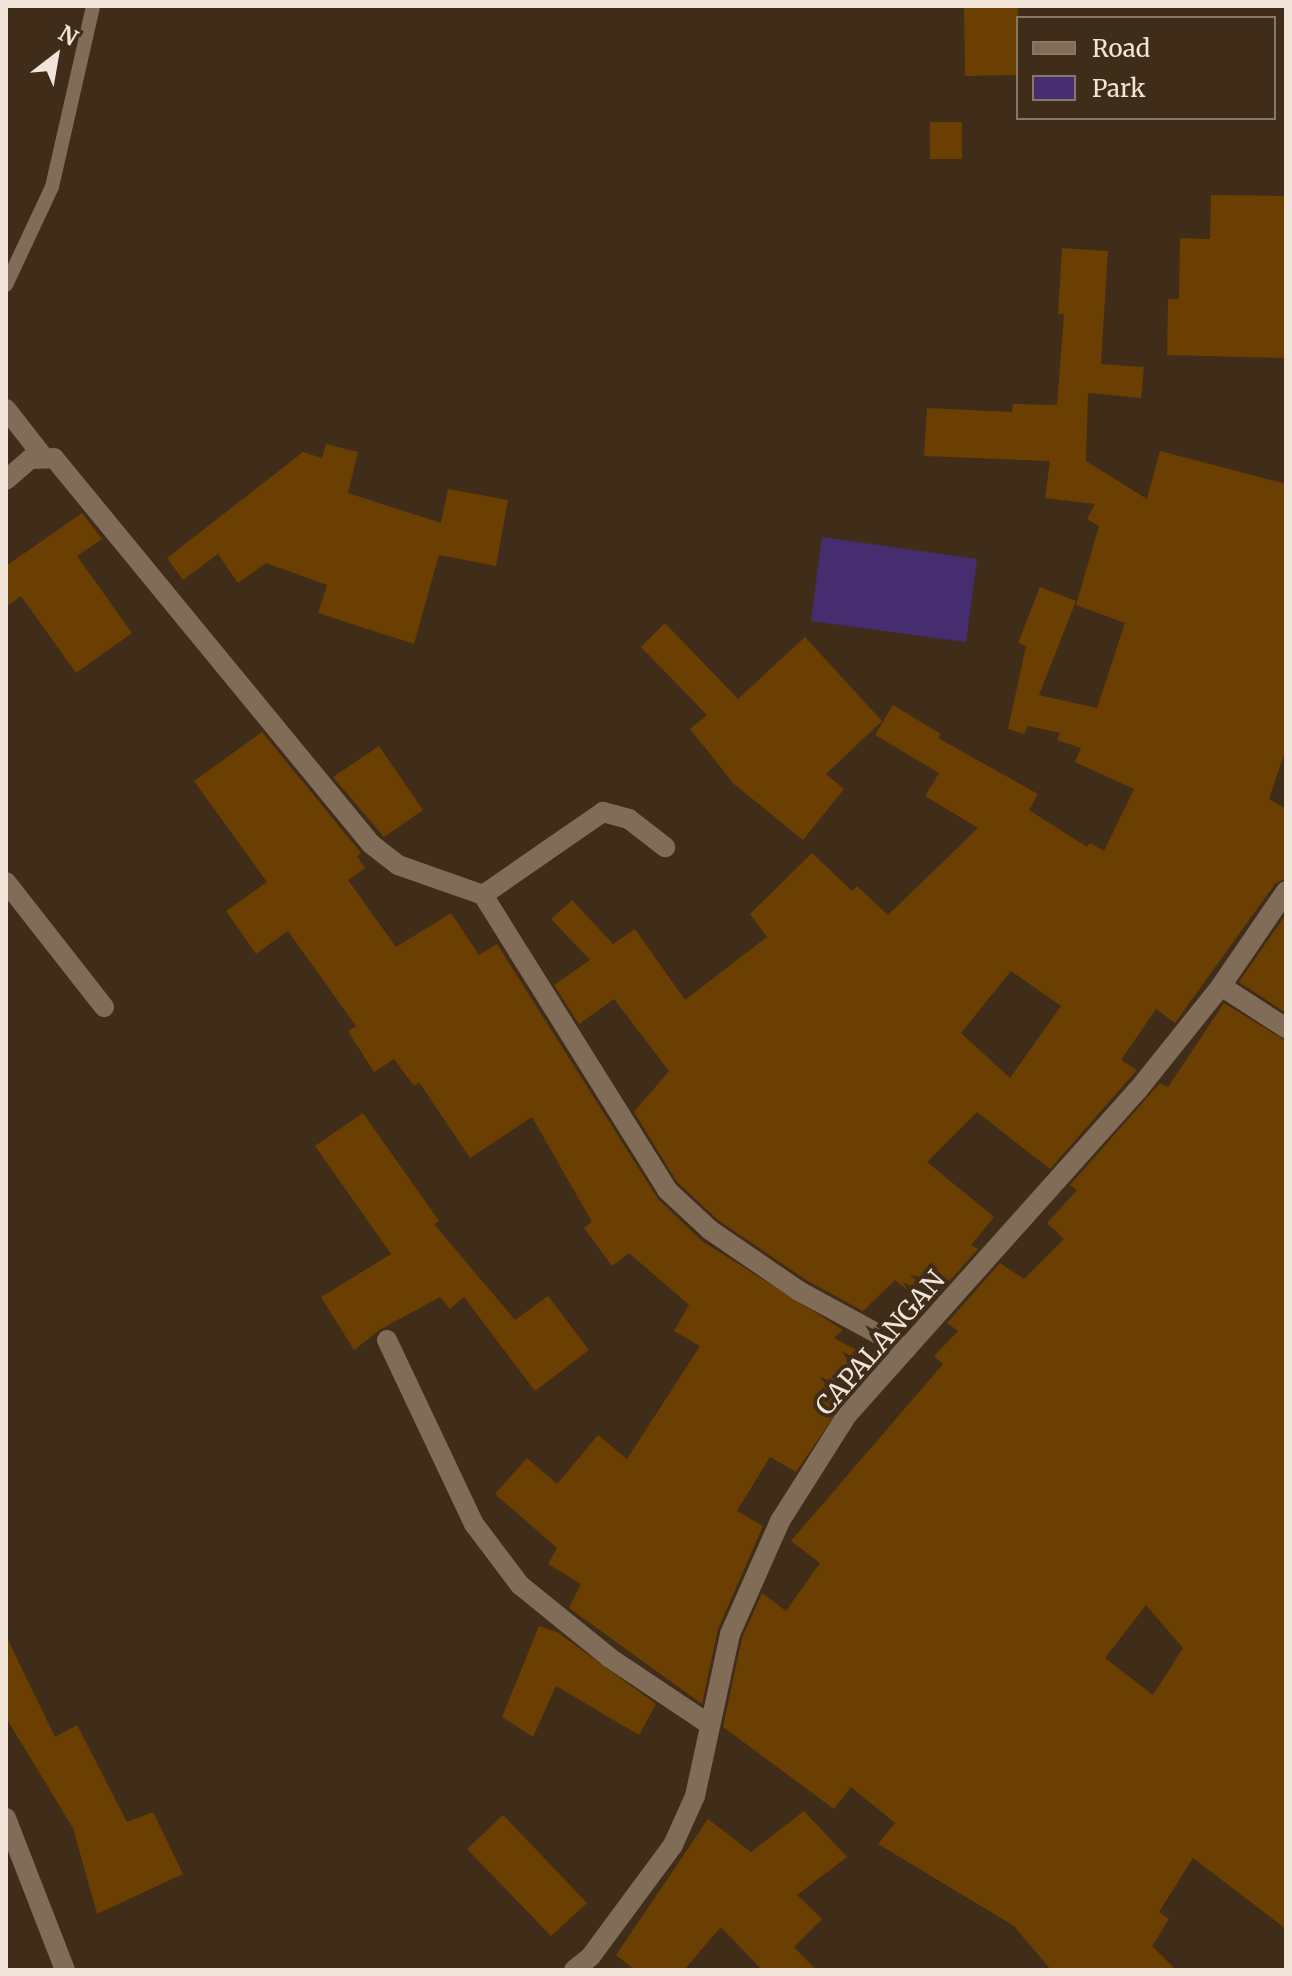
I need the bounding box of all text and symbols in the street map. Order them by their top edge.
north arrow [16,16,96,96]
legend [1016,16,1276,120]
text: N [54,19,83,52]
text: Road [1092,33,1150,64]
text: Park [1092,73,1145,104]
street label: CAPALANGAN [809,1264,951,1422]

